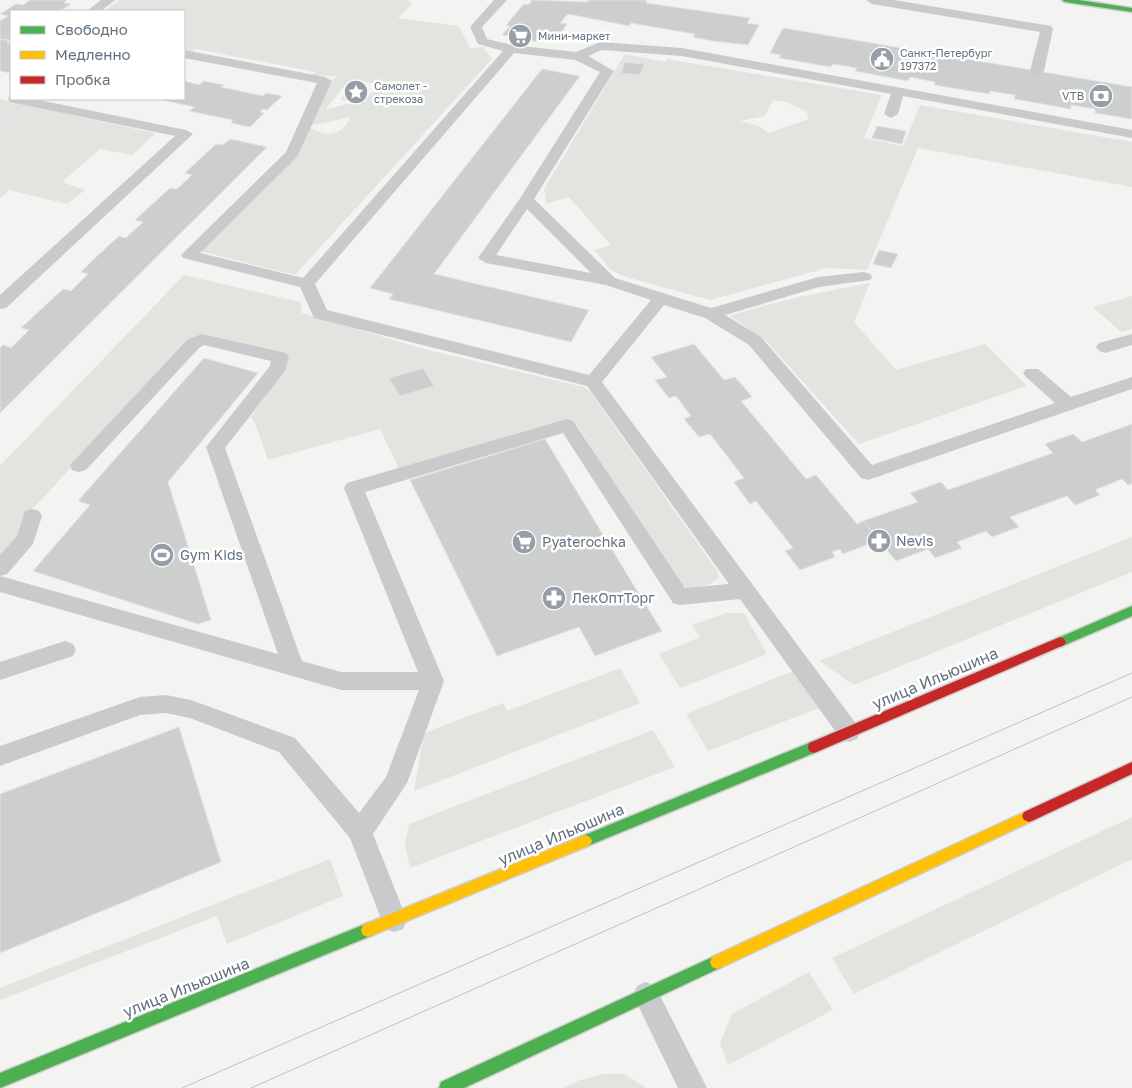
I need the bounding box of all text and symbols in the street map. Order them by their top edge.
legend [10,10,185,100]
text: Свободно [55,20,128,38]
supermarket icon: Мини-маркет [507,23,533,49]
place label: Мини-маркет [538,29,611,42]
text: Медленно [55,45,131,63]
public building icon: Санкт-Петербург 197372 [869,46,895,72]
place label: Санкт-Петербург 197372 [900,46,993,72]
text: Пробка [55,70,110,88]
place icon: Самолет - стрекоза [343,79,369,105]
place label: Самолет - стрекоза [374,79,427,105]
bank icon: VTB [1088,83,1114,109]
place label: VTB [1062,89,1084,102]
pharmacy icon: Nevis [866,528,892,554]
supermarket icon: Pyaterochka [511,529,537,555]
place label: Nevis [896,532,934,549]
place label: Pyaterochka [542,533,626,550]
sports icon: Gym Kids [149,542,175,568]
place label: Gym Kids [180,546,243,563]
pharmacy icon: ЛекОптТорг [541,585,567,611]
place label: ЛекОптТорг [572,589,655,606]
street label: улица Ильюшина [869,642,1001,714]
street label: улица Ильюшина [495,798,627,870]
street label: улица Ильюшина [120,952,252,1022]

